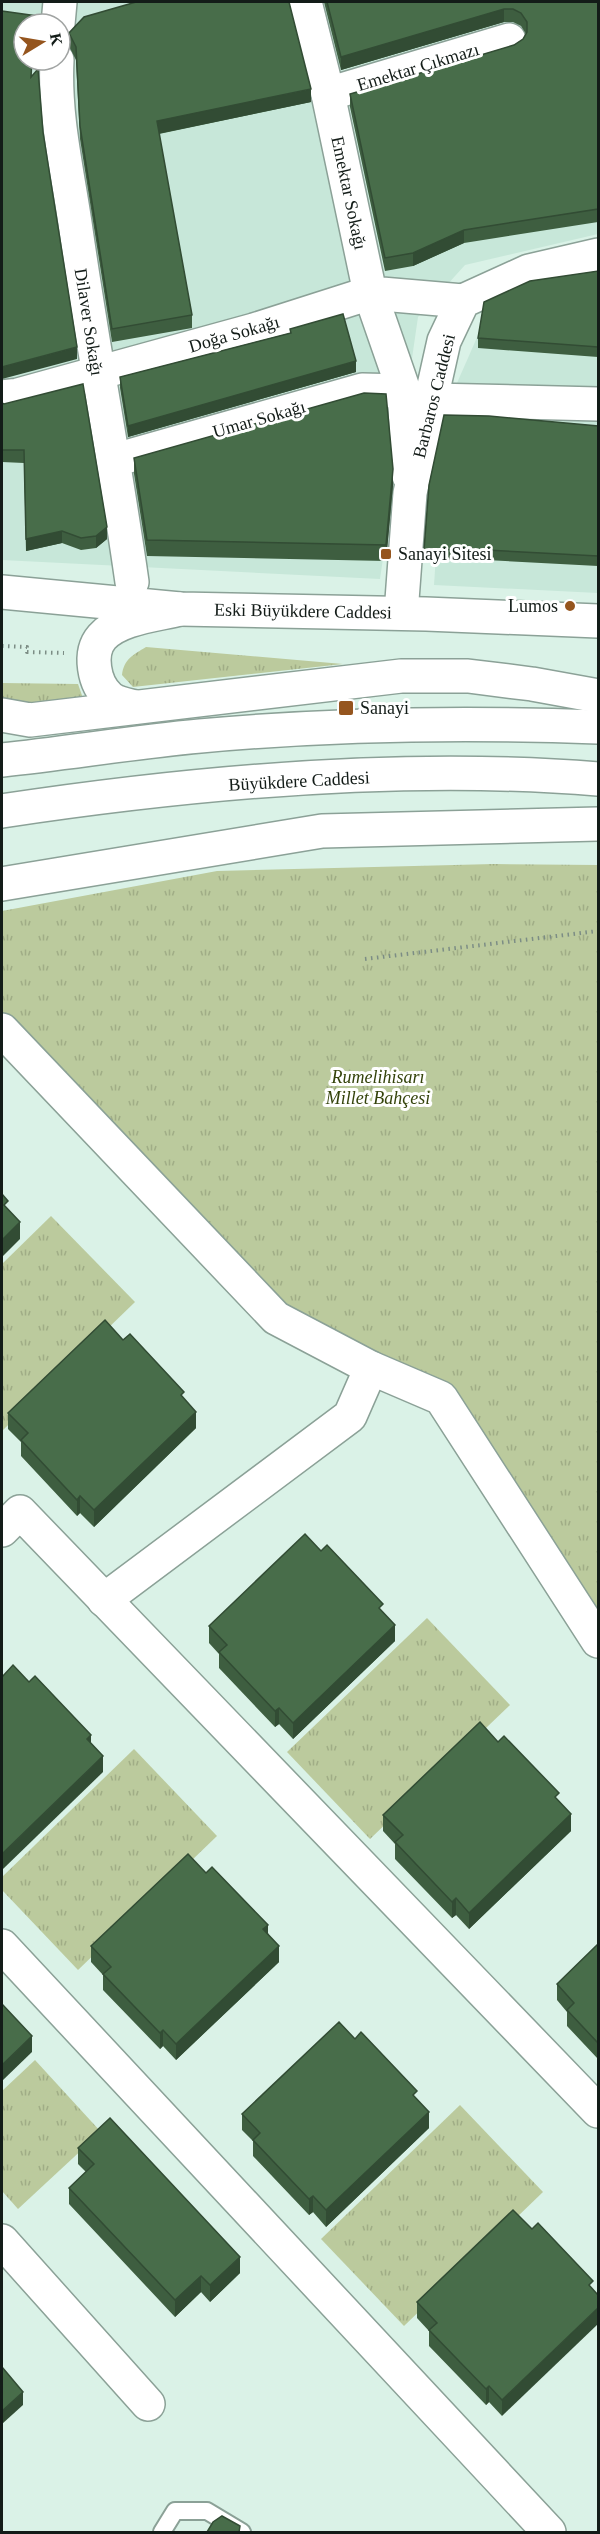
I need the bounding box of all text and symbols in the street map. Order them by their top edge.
north arrow [12,12,72,72]
text: K [47,31,66,48]
street label: Emektar Çıkmazı [355,39,481,95]
street label: Emektar Sokağı [327,134,371,252]
street label: Dilaver Sokağı [71,267,107,377]
street label: Doğa Sokağı [186,312,282,356]
street label: Barbaros Caddesi [409,332,459,460]
street label: Umar Sokağı [210,396,308,442]
place label: Sanayi Sitesi [398,544,492,564]
marker: Sanayi Sitesi [379,547,393,561]
place label: Lumos [508,596,558,616]
street label: Eski Büyükdere Caddesi [214,599,392,623]
marker: Lumos [563,599,577,613]
place label: Sanayi [360,698,409,718]
marker: Sanayi [337,699,355,717]
street label: Büyükdere Caddesi [228,767,370,795]
park label: Rumelihisarı Millet Bahçesi [325,1067,430,1108]

